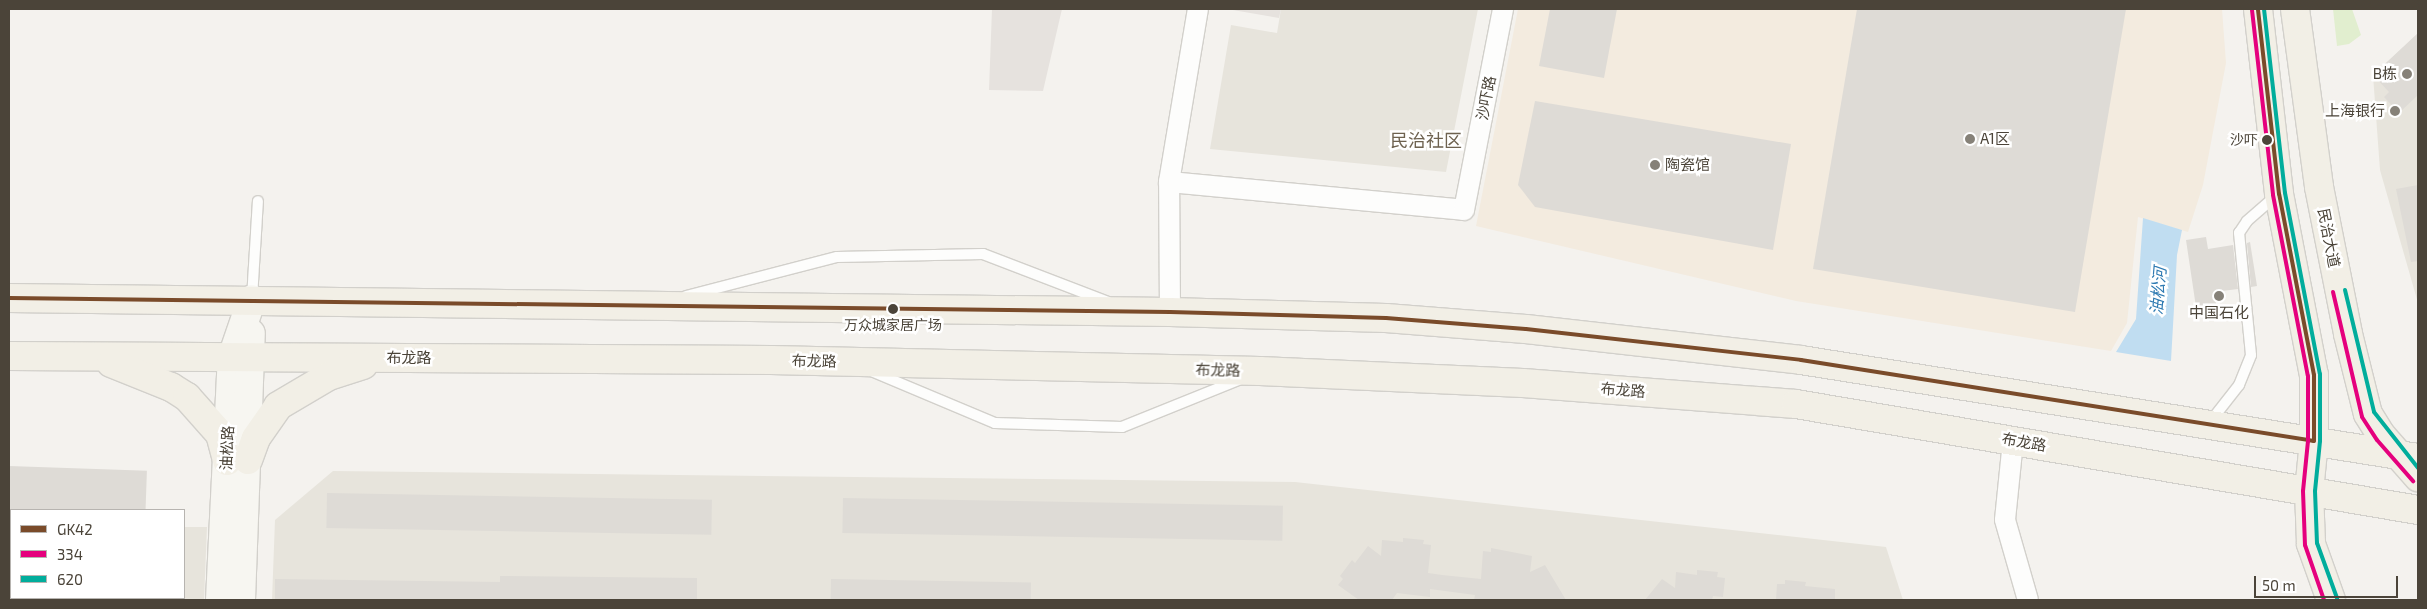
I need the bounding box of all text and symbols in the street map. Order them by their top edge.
place label: B栋 [2373,65,2397,83]
marker: B栋 [2401,68,2413,80]
street label: 沙吓路 [1473,74,1499,122]
place label: 上海银行 [2325,102,2385,120]
marker: 上海银行 [2389,105,2401,117]
district label: 民治社区 [1390,129,1462,151]
place label: A1区 [1980,130,2010,148]
place label: 沙吓 [2230,132,2258,148]
marker: A1区 [1964,133,1976,145]
marker: 沙吓 [2262,135,2272,145]
place label: 陶瓷馆 [1665,156,1710,174]
marker: 陶瓷馆 [1649,159,1661,171]
street label: 民治大道 [2314,207,2344,269]
water label: 油松河 [2146,266,2170,316]
marker: 中国石化 [2213,290,2225,302]
marker: 万众城家居广场 [888,304,898,314]
place label: 中国石化 [2189,304,2249,322]
place label: 万众城家居广场 [844,317,942,333]
street label: 布龙路 [387,349,431,367]
street label: 布龙路 [791,352,837,370]
street label: 布龙路 [1195,361,1241,379]
street label: 布龙路 [1600,379,1646,401]
street label: 油松路 [217,425,237,471]
street label: 布龙路 [2000,429,2048,455]
legend [10,509,185,599]
text: GK42 [57,520,93,538]
text: 334 [57,545,83,563]
scale bar [2257,566,2401,598]
text: 620 [57,570,83,588]
text: 50 m [2262,576,2296,594]

